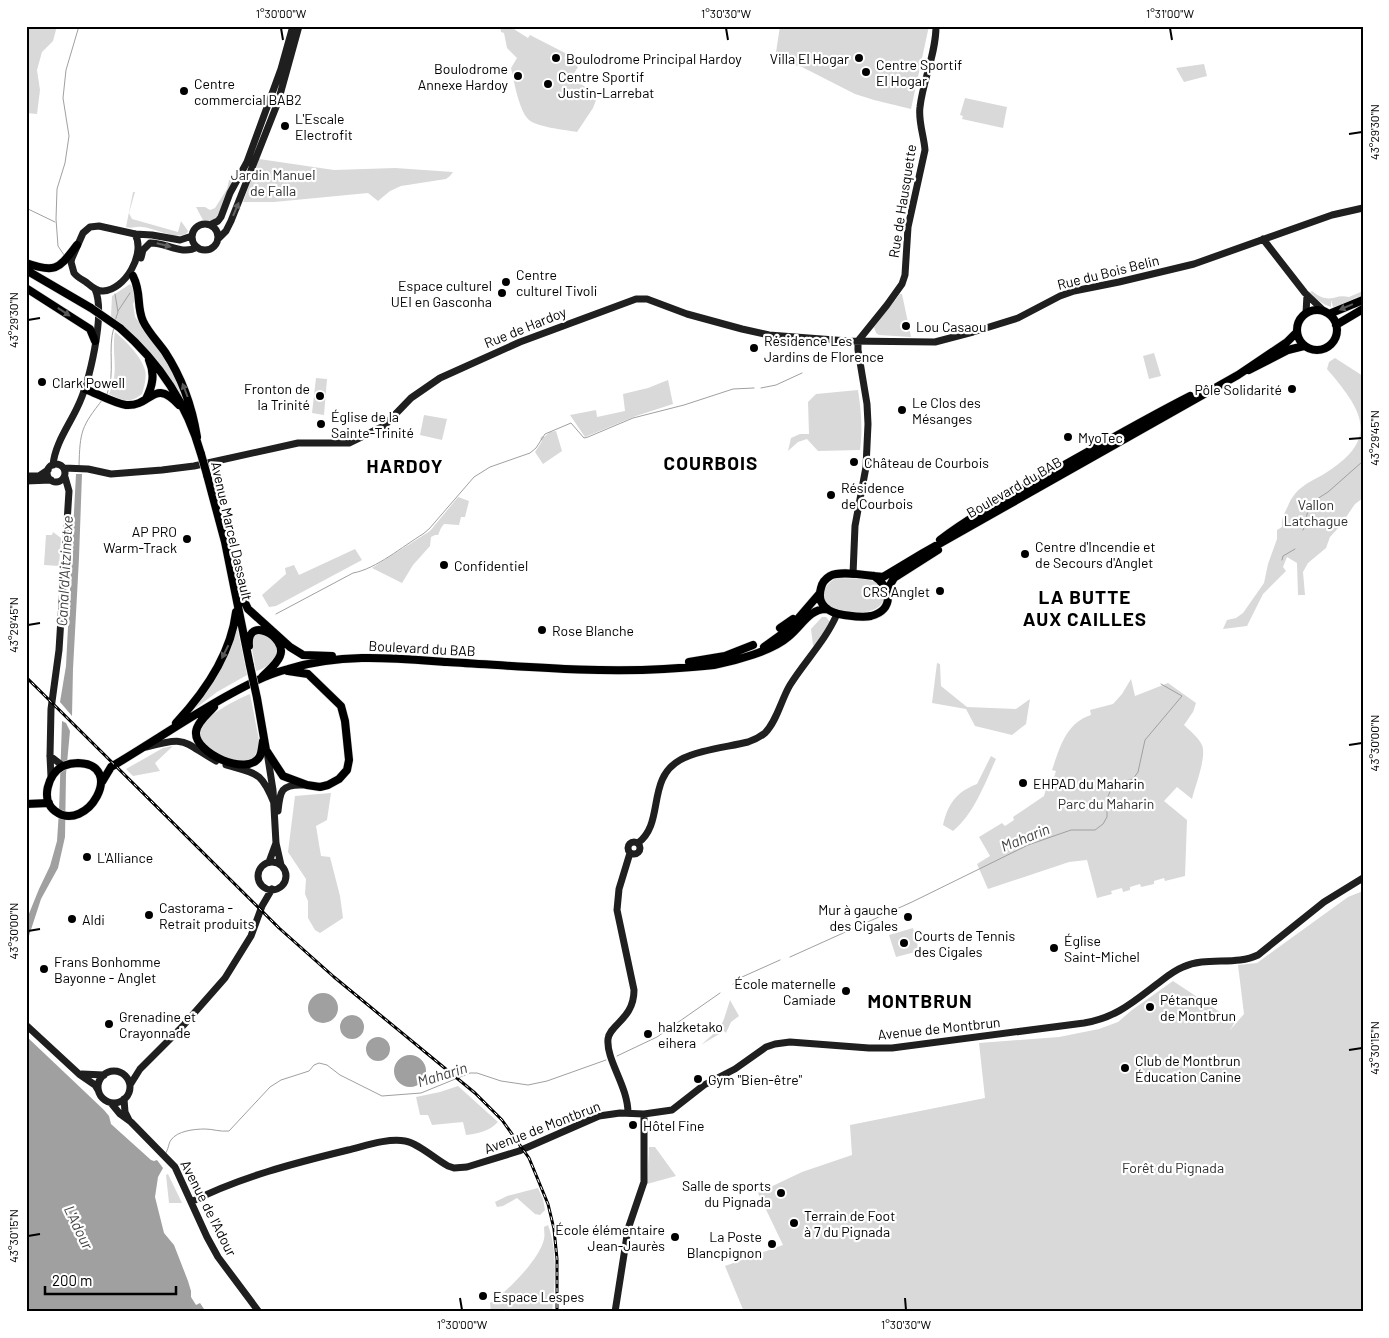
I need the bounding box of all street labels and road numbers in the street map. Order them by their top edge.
street label: Rue de Hausquette [885,143,919,259]
street label: Rue du Bois Belin [1055,251,1161,293]
street label: Rue de Hardoy [481,303,569,351]
street label: Boulevard du BAB [963,453,1065,521]
street label: Avenue Marcel Dassault [208,460,256,602]
street label: Boulevard du BAB [368,637,476,659]
street label: Avenue de Montbrun [877,1013,1001,1043]
street label: Avenue de Montbrun [481,1097,603,1157]
street label: Avenue de l'Adour [177,1157,241,1259]

